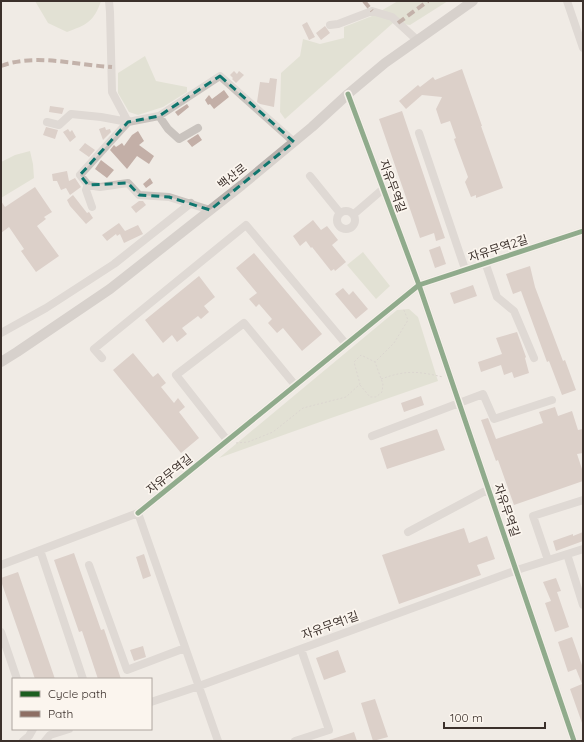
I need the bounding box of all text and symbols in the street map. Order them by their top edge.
street label: 자유무역길 [377,157,409,215]
street label: 백산로 [214,160,250,192]
street label: 자유무역2길 [466,231,530,265]
street label: 자유무역길 [143,451,195,497]
street label: 자유무역길 [491,481,523,539]
street label: 자유무역1길 [299,608,361,642]
legend [12,678,152,730]
text: Cycle path [48,686,107,701]
scale bar [444,704,545,730]
text: Path [48,706,73,721]
text: 100 m [450,710,483,725]

